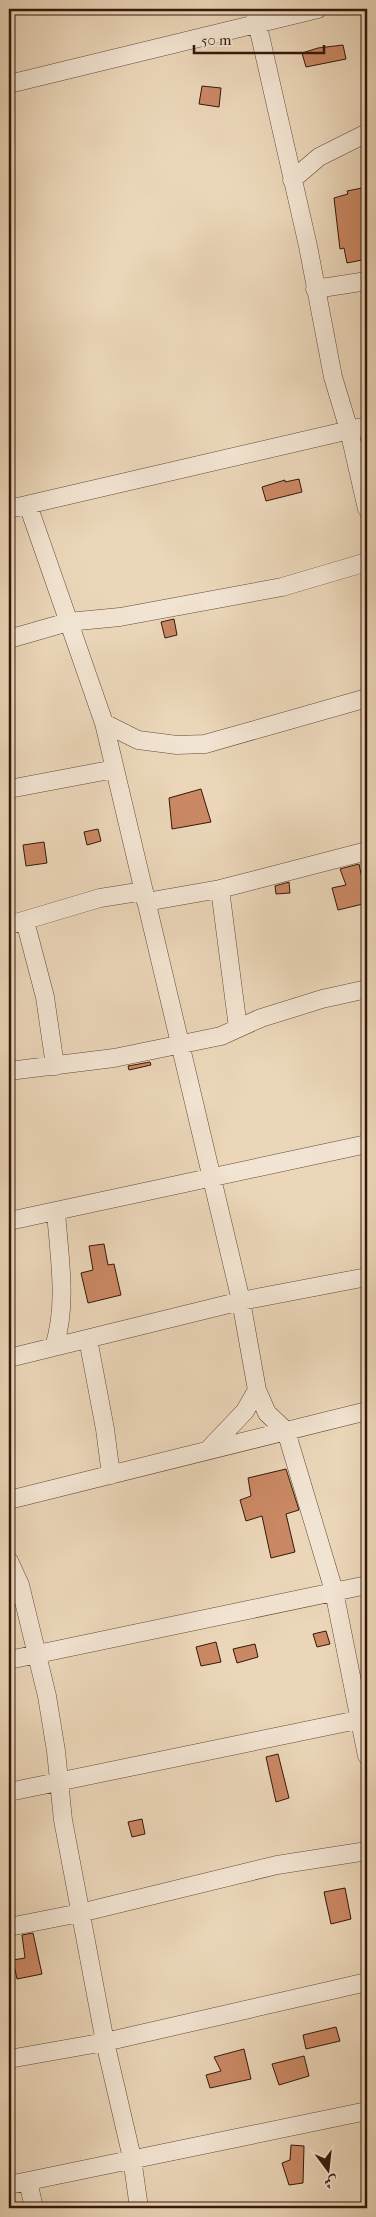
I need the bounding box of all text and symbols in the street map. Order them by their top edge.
scale bar [194,22,324,54]
text: 50 m [201,31,232,49]
north arrow [304,2144,354,2194]
text: ش [322,2172,340,2192]

